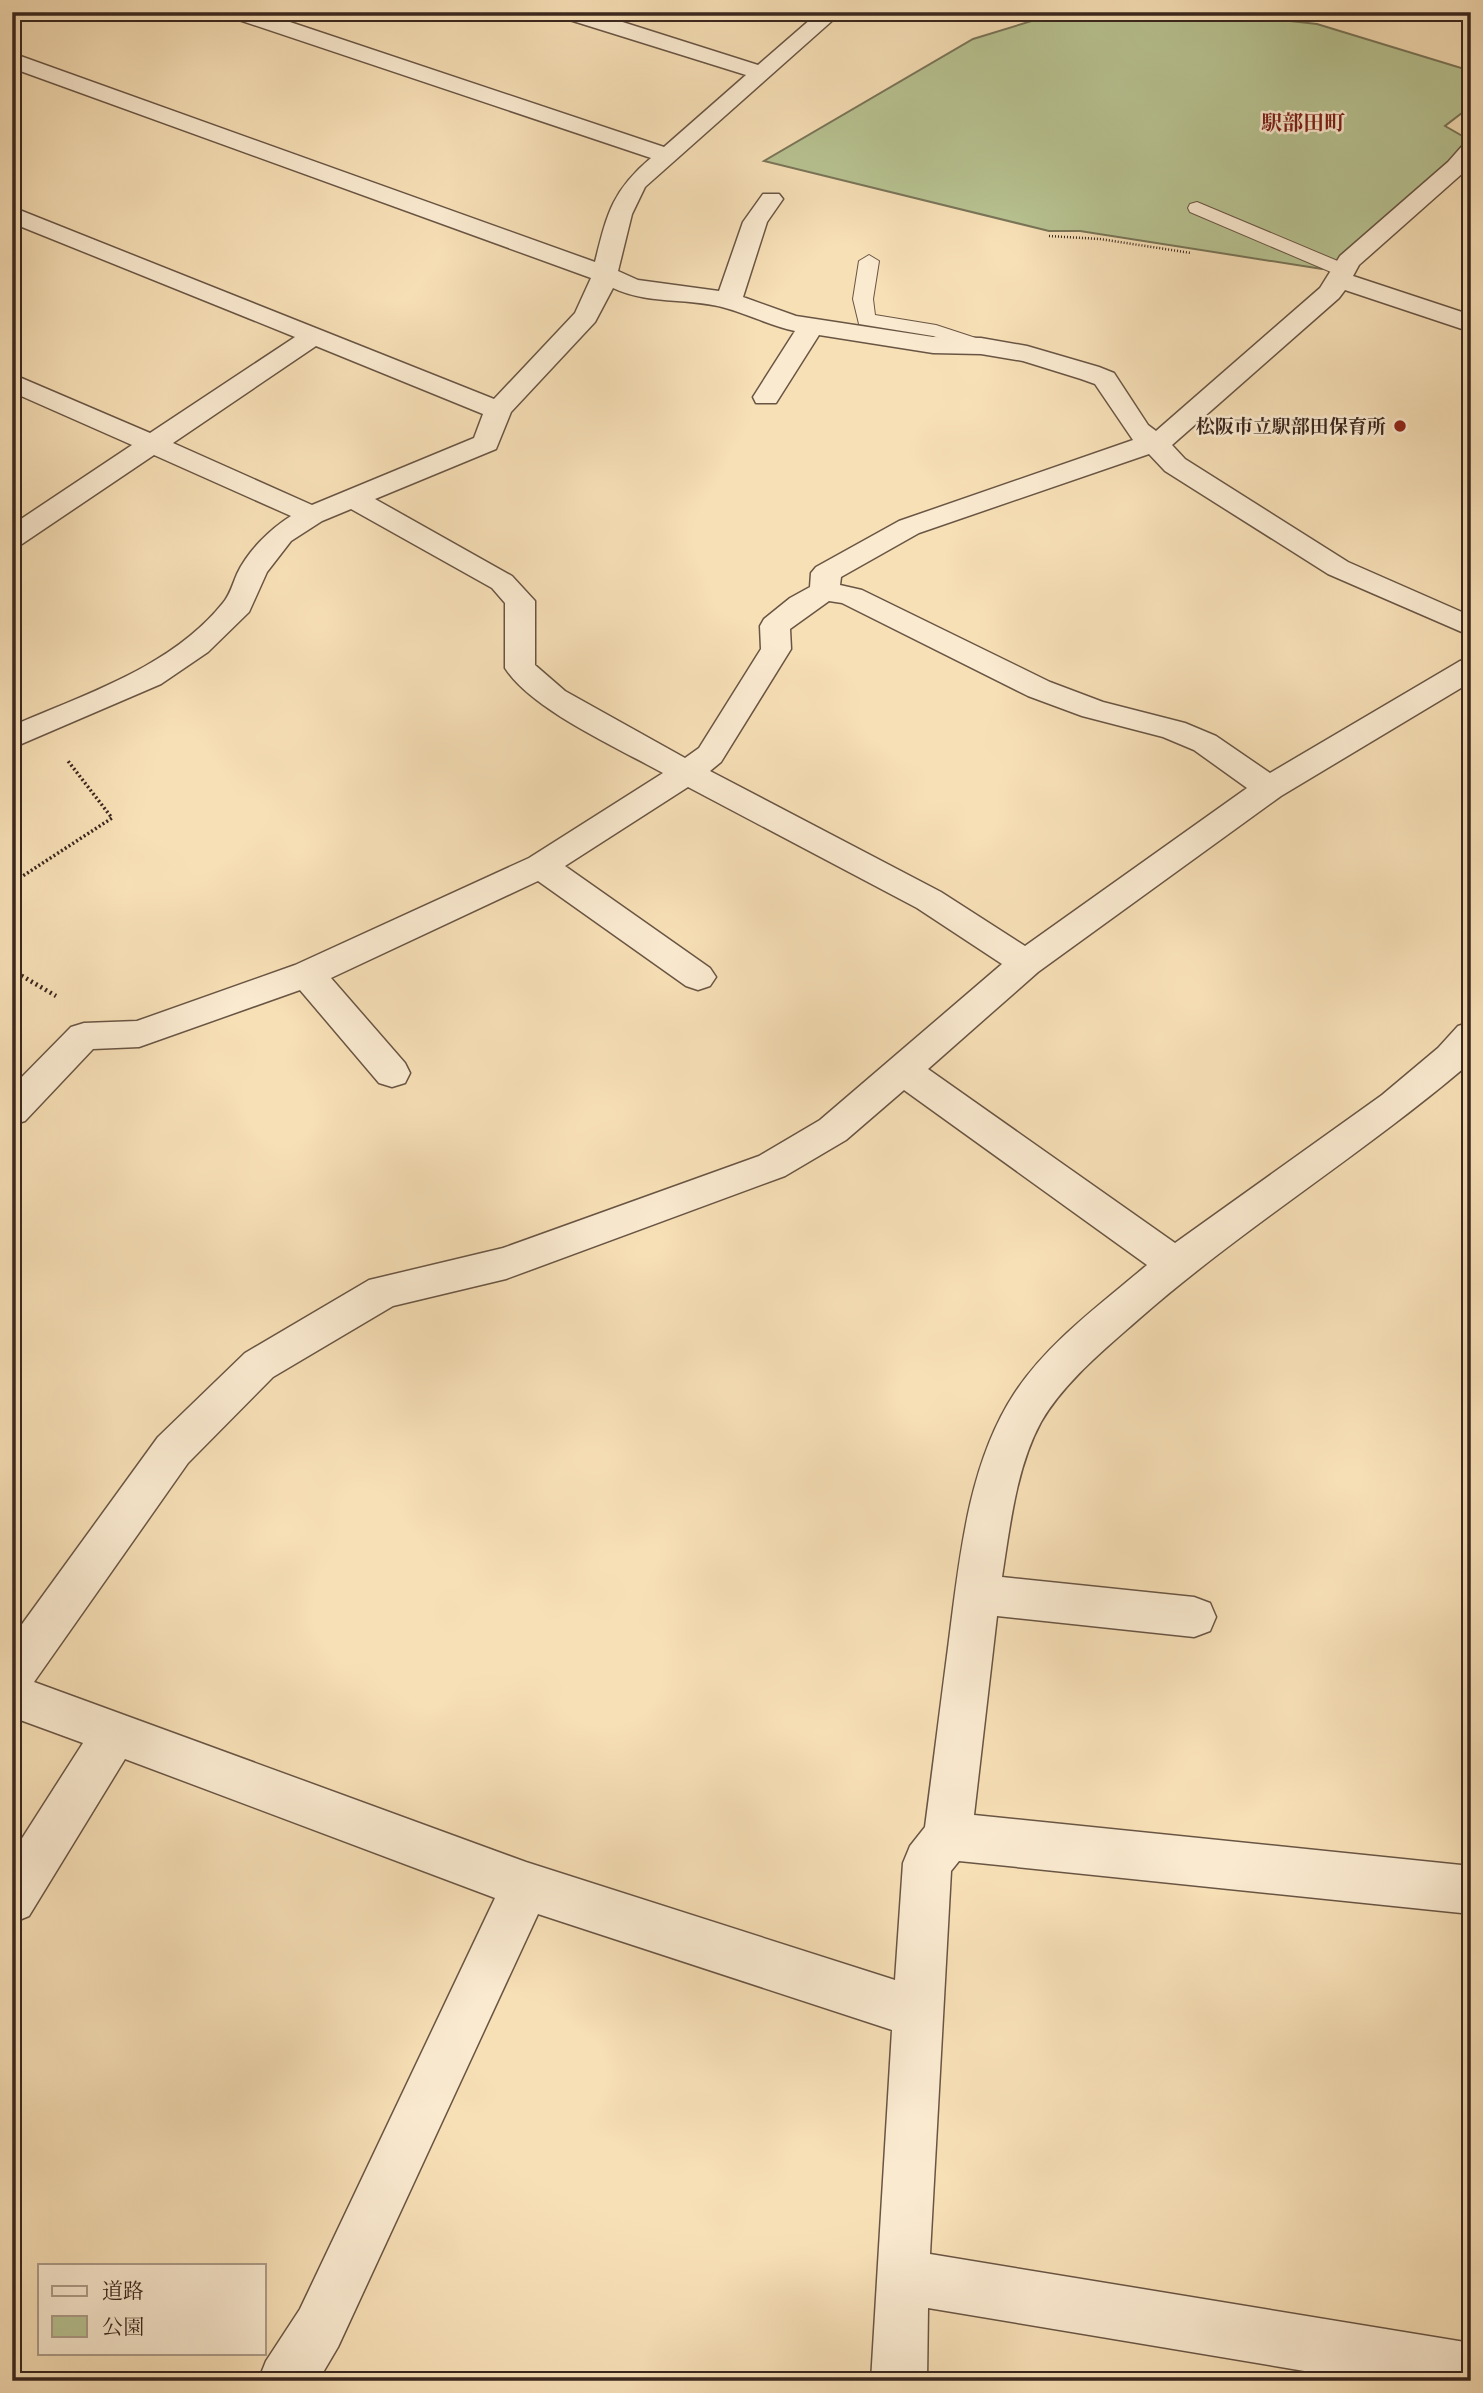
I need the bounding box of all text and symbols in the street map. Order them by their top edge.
district label: 駅部田町 [1261,110,1345,135]
place label: 松阪市立駅部田保育所 [1196,415,1386,438]
marker: 松阪市立駅部田保育所 [1392,418,1408,434]
legend [38,2264,266,2354]
text: 道路 [102,2278,144,2303]
text: 公園 [102,2314,144,2339]

